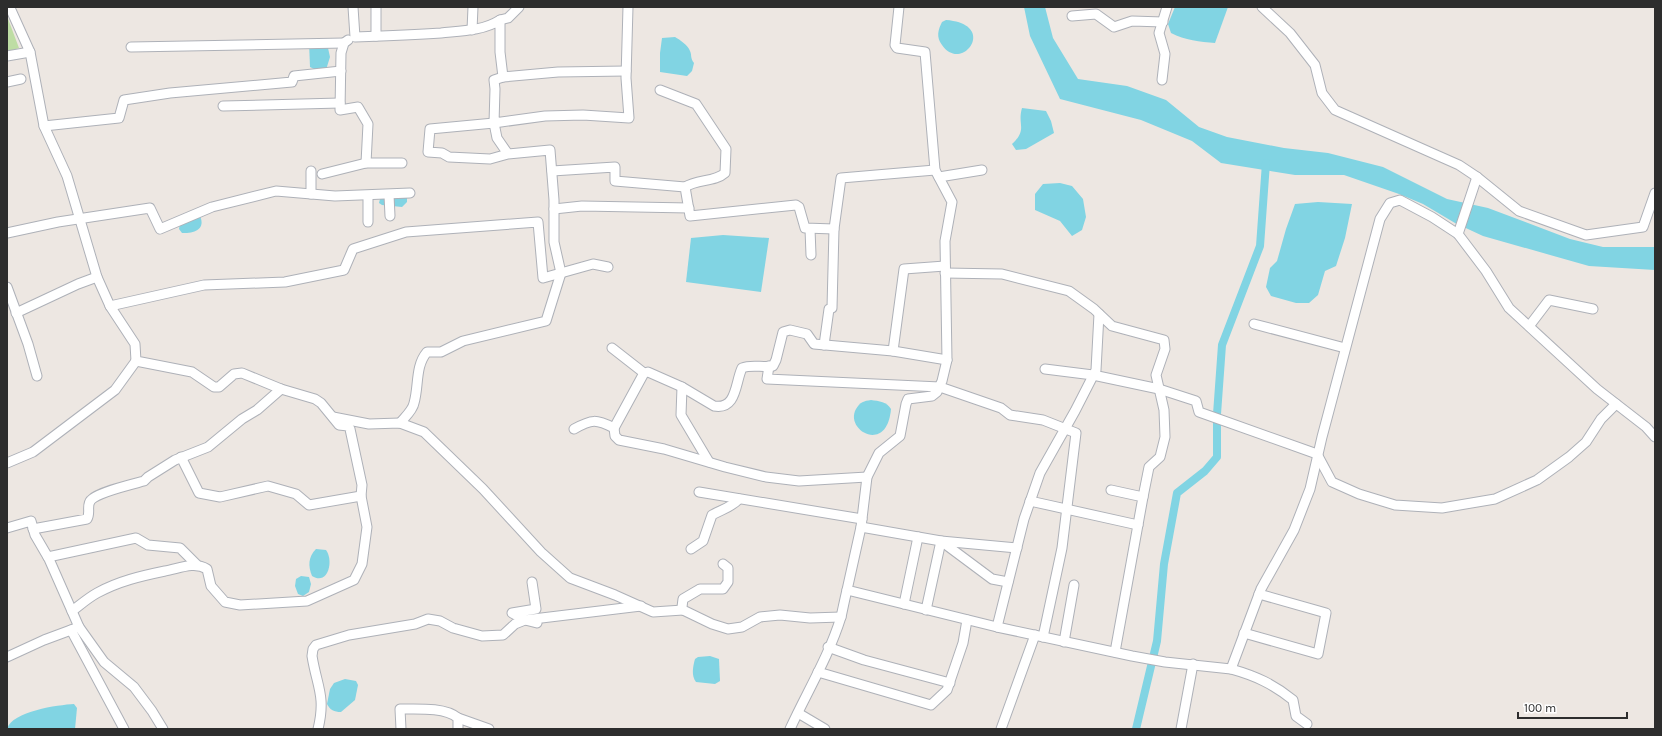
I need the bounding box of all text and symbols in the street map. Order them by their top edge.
scale bar [1518,694,1627,720]
text: 100 m [1524,701,1556,715]

